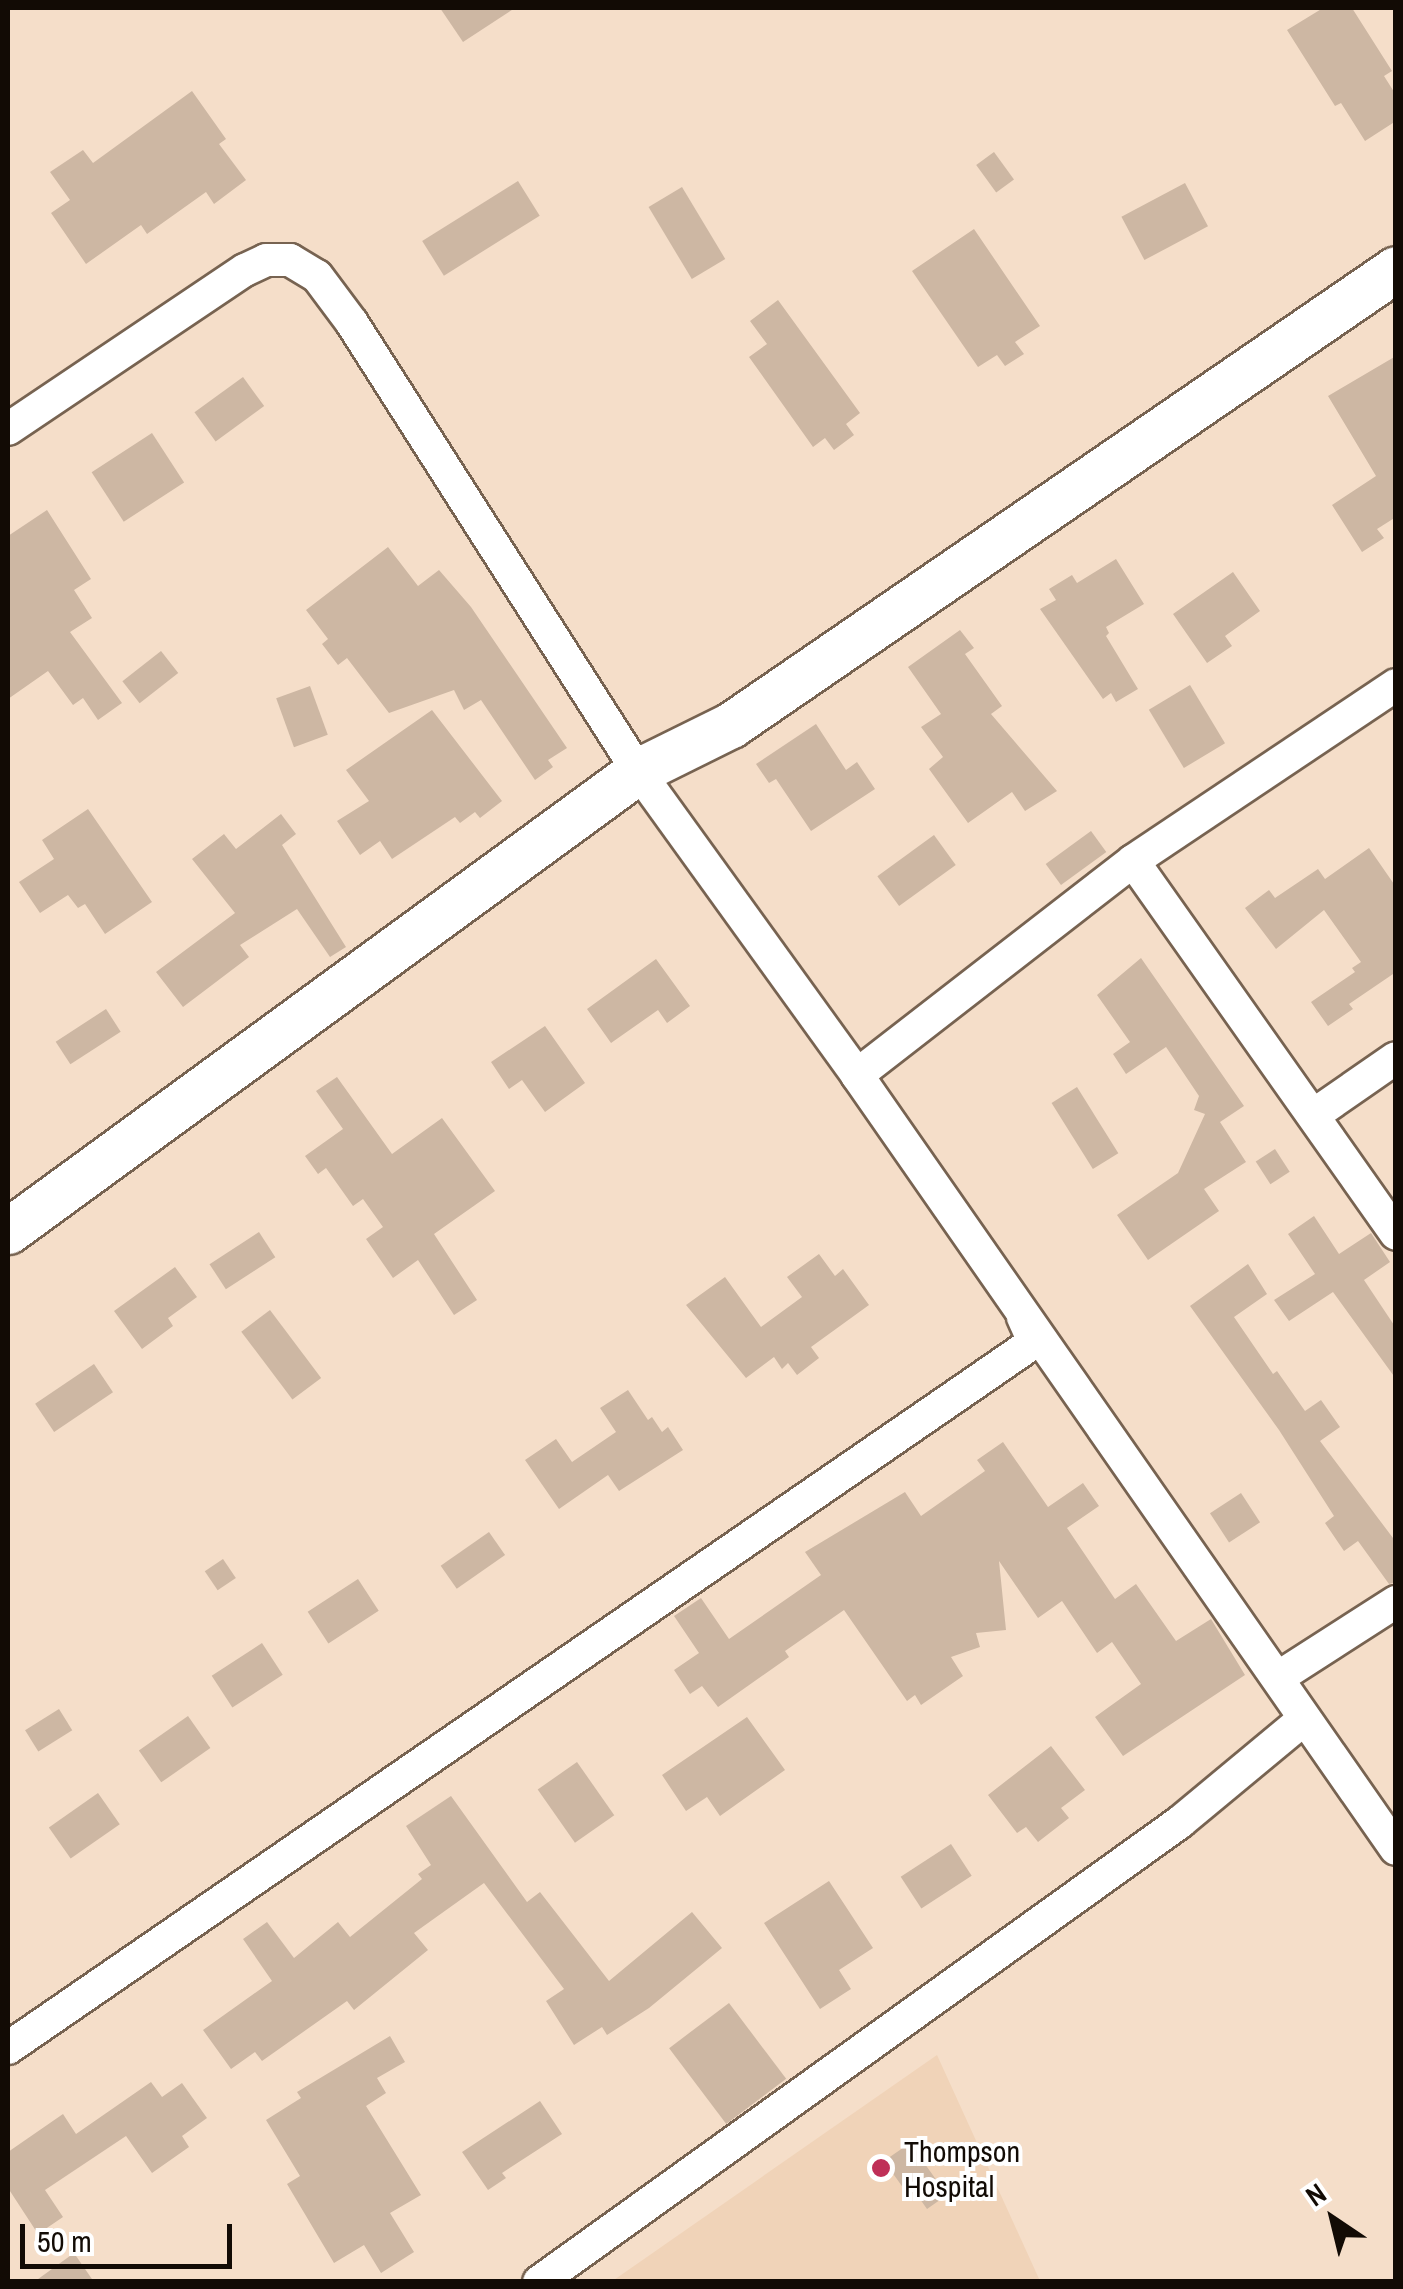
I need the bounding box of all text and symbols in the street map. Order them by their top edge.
place label: Thompson Hospital [904,2133,1020,2204]
marker: Thompson Hospital [868,2155,894,2181]
north arrow [1283,2169,1383,2269]
text: N [1298,2174,1333,2215]
scale bar [25,2204,238,2266]
text: 50 m [37,2221,92,2261]

